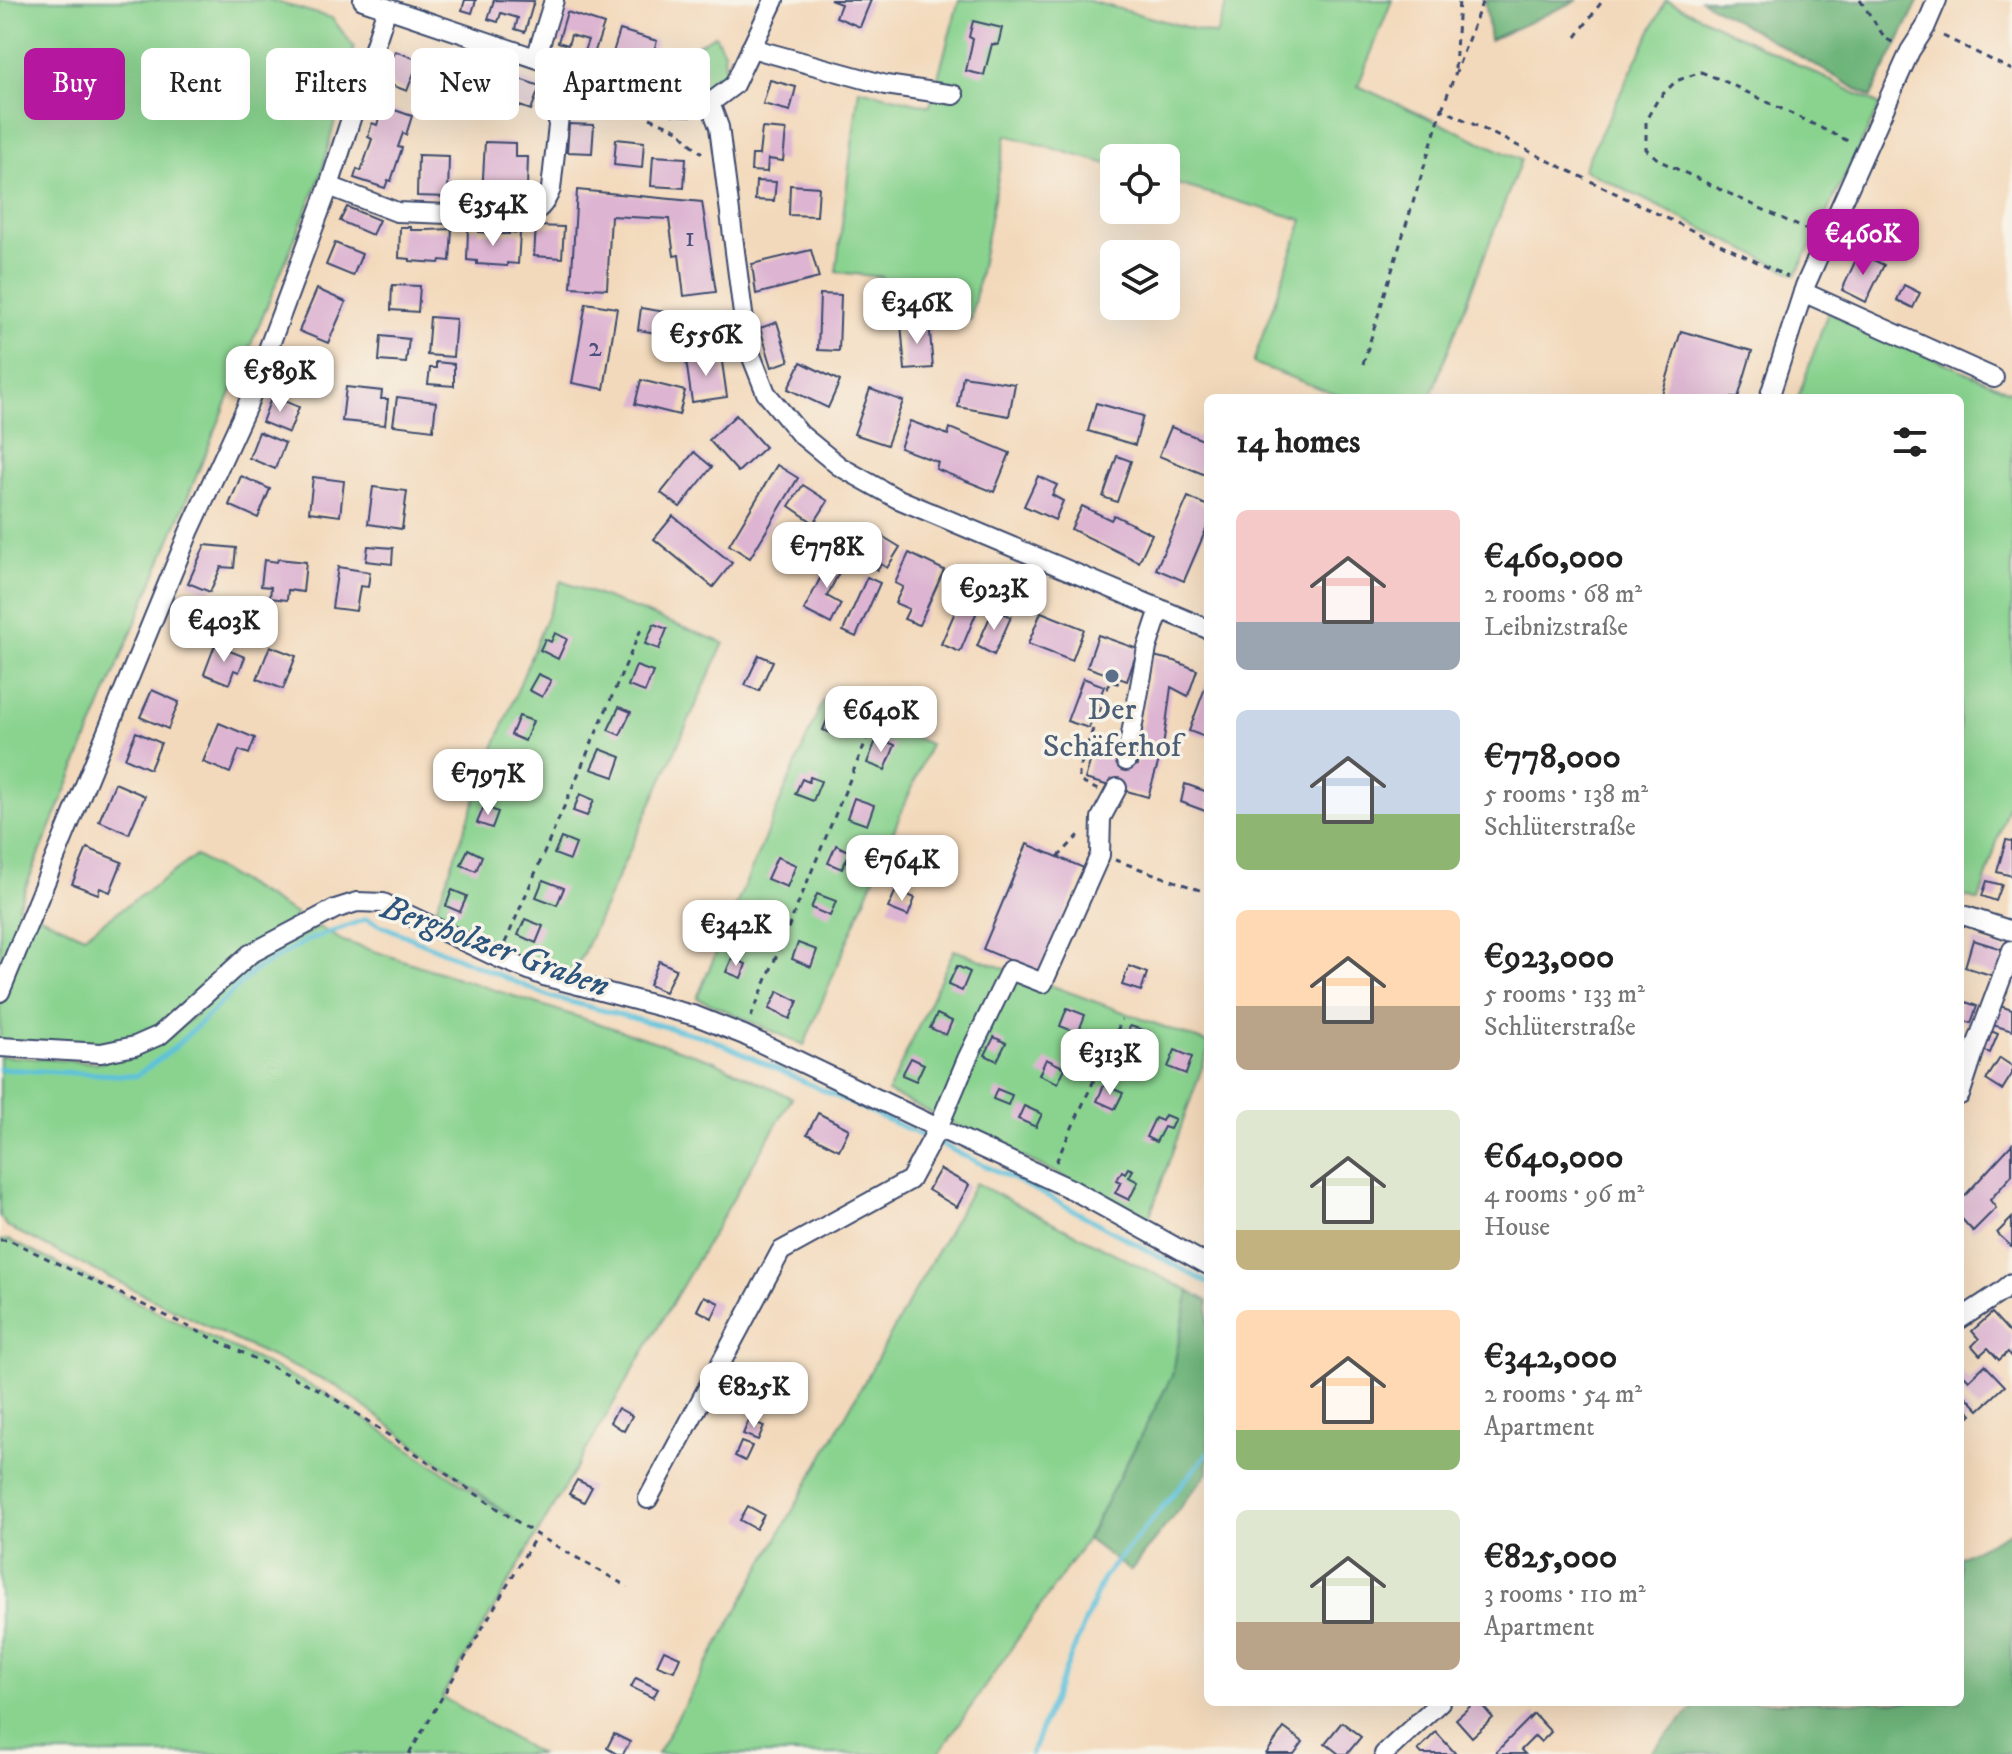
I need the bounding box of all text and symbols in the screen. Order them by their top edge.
chip: Buy [24,48,125,120]
chip: Rent [141,48,250,120]
chip: Filters [266,48,395,120]
chip: New [411,48,519,120]
chip: Apartment [535,48,710,120]
map controls [1100,144,1180,320]
button: locate [1100,144,1180,224]
pin: €354K [437,180,549,248]
text: €354K [458,189,528,222]
pin: €460K [1807,209,1919,277]
text: €460K [1825,218,1901,251]
house number: 1 [685,220,695,255]
button: layers [1100,240,1180,320]
pin: €346K [861,278,973,346]
text: €346K [881,287,953,320]
pin: €556K [650,310,762,378]
text: €556K [670,319,742,352]
house number: 2 [588,330,602,365]
pin: €589K [224,346,336,414]
text: €589K [244,355,316,388]
icon: filters [1888,420,1932,464]
text: 14 homes [1236,421,1360,463]
pin: €778K [771,522,883,590]
text: €778K [790,531,864,564]
text: €460,000 [1484,536,1624,578]
icon: home [1300,542,1396,638]
pin: €923K [938,564,1050,632]
text: €923K [960,573,1028,606]
text: 2 rooms · 68 m² [1484,578,1642,611]
pin: €403K [168,596,280,664]
text: €403K [188,605,260,638]
text: Leibnizstraße [1484,611,1628,644]
marker: Der Schäferhof [1103,667,1121,685]
pin: €640K [825,686,937,754]
place label: Der Schäferhof [1043,690,1186,767]
text: €640K [843,695,919,728]
text: €778,000 [1484,736,1621,778]
icon: home [1300,742,1396,838]
pin: €797K [432,749,544,817]
text: €797K [451,758,525,791]
text: 5 rooms · 138 m² [1484,778,1648,811]
text: Schlüterstraße [1484,811,1636,844]
pin: €764K [846,835,958,903]
text: €764K [864,844,940,877]
water label: Bergholzer Graben [375,886,615,1007]
pin: €342K [680,900,792,968]
text: €342K [701,909,771,942]
text: €923,000 [1484,936,1614,978]
icon: home [1300,942,1396,1038]
text: 5 rooms · 133 m² [1484,978,1645,1011]
text: Schlüterstraße [1484,1011,1636,1044]
pin: €313K [1054,1029,1166,1097]
text: €313K [1079,1038,1141,1071]
text: €640,000 [1484,1136,1624,1178]
icon: home [1300,1142,1396,1238]
text: 4 rooms · 96 m² [1484,1178,1644,1211]
text: House [1484,1211,1550,1244]
text: €342,000 [1484,1336,1617,1378]
icon: home [1300,1342,1396,1438]
pin: €825K [698,1362,810,1430]
text: €825K [718,1371,790,1404]
text: 2 rooms · 54 m² [1484,1378,1642,1411]
text: Apartment [1484,1411,1595,1444]
text: €825,000 [1484,1536,1617,1578]
icon: home [1300,1542,1396,1638]
text: 3 rooms · 110 m² [1484,1578,1646,1611]
text: Apartment [1484,1611,1595,1644]

